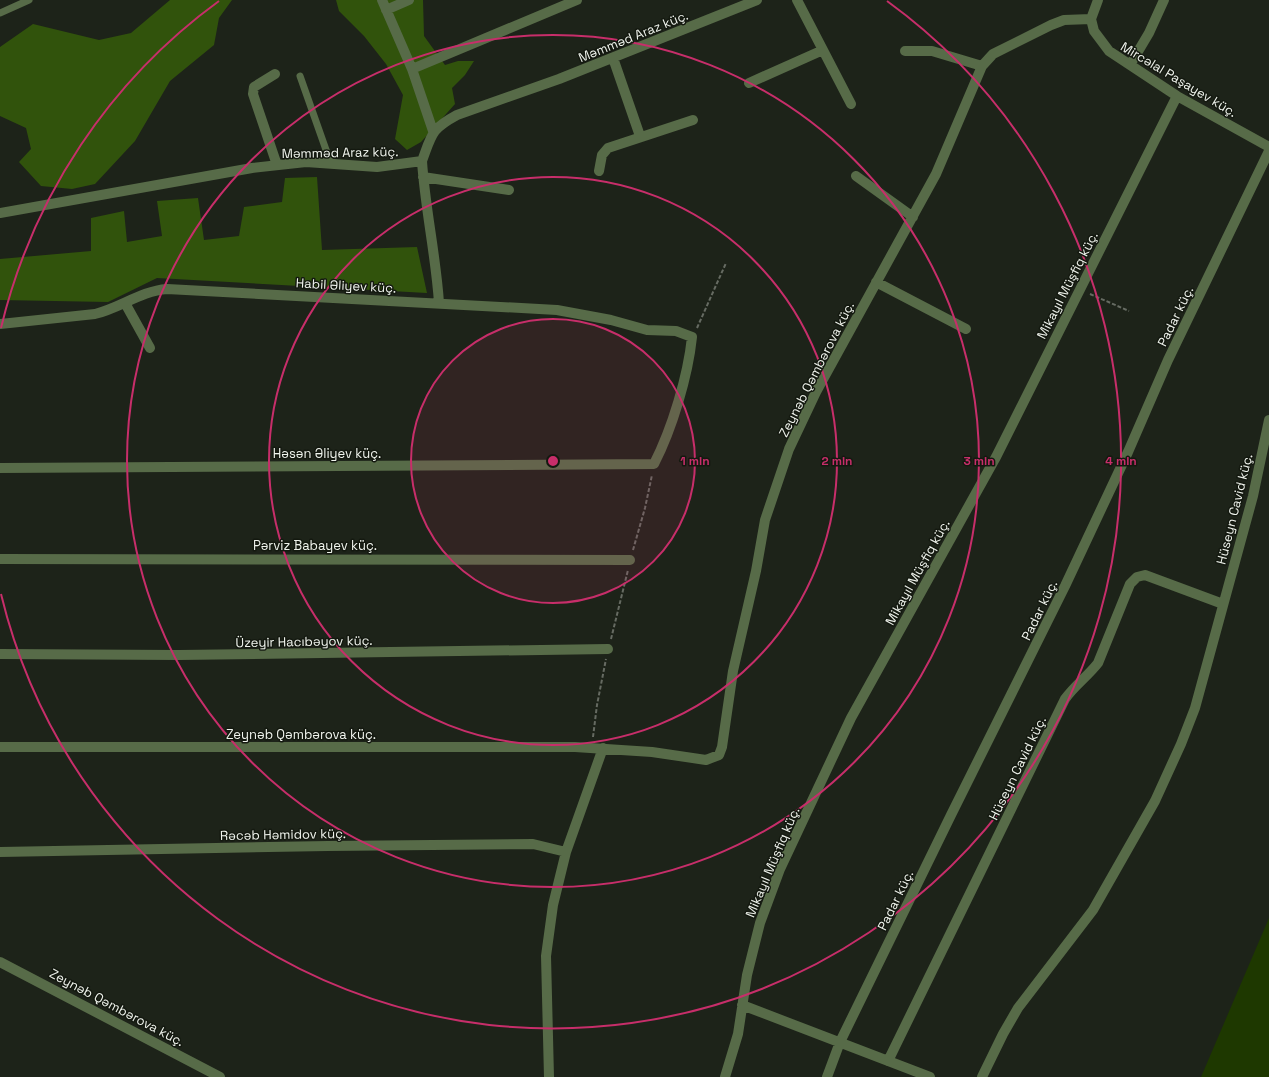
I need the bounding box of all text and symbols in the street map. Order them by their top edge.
street label: Məmməd Araz küç. [576,7,691,66]
street label: Mircəlal Paşayev küç. [1118,38,1240,121]
street label: Məmməd Araz küç. [281,143,399,162]
street label: Mikayıl Müşfiq küç. [1033,229,1102,342]
street label: Habil Əliyev küç. [295,274,397,297]
street label: Padar küç. [1154,283,1197,349]
street label: Zeynəb Qəmbərova küç. [775,299,858,440]
street label: Həsən Əliyev küç. [273,445,381,462]
street label: Hüseyn Cavid küç. [1212,452,1256,566]
text: 1 min [680,453,710,469]
text: 2 min [821,453,853,469]
text: 3 min [963,453,995,469]
text: 4 min [1105,453,1137,469]
centre of rings [546,454,560,468]
street label: Mikayıl Müşfiq küç. [881,516,954,628]
street label: Pərviz Babayev küç. [253,537,377,554]
street label: Padar küç. [1018,577,1061,643]
street label: Üzeyir Hacıbəyov küç. [235,632,373,651]
street label: Hüseyn Cavid küç. [985,713,1050,823]
street label: Zeynəb Qəmbərova küç. [226,726,376,743]
street label: Mikayıl Müşfiq küç. [742,804,803,920]
street label: Rəcəb Həmidov küç. [220,825,346,844]
street label: Padar küç. [874,867,917,933]
street label: Zeynəb Qəmbərova küç. [47,965,187,1050]

